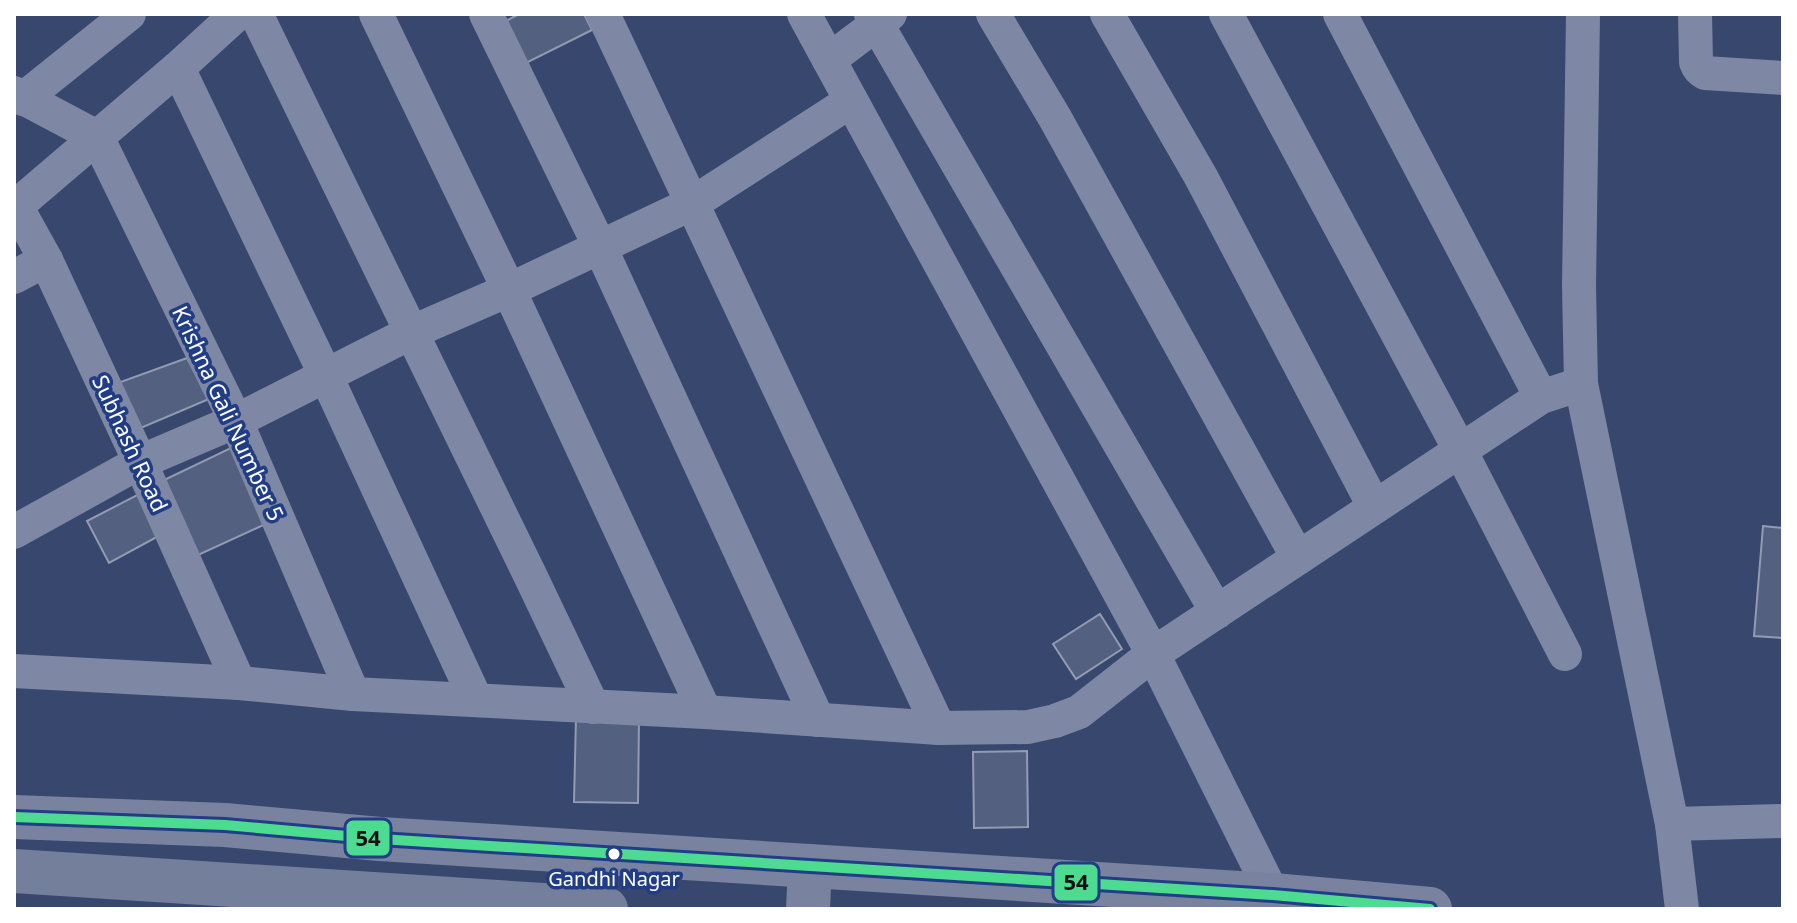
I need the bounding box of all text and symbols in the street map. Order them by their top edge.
street label: Krishna Gali Number 5 [166,301,292,525]
street label: Subhash Road [86,370,176,516]
line badge: 54 [345,819,391,857]
text: 54 [355,822,381,852]
marker: Gandhi Nagar [606,846,622,862]
line badge: 54 [1053,863,1099,902]
place label: Gandhi Nagar [548,865,680,892]
text: 54 [1063,866,1089,896]

